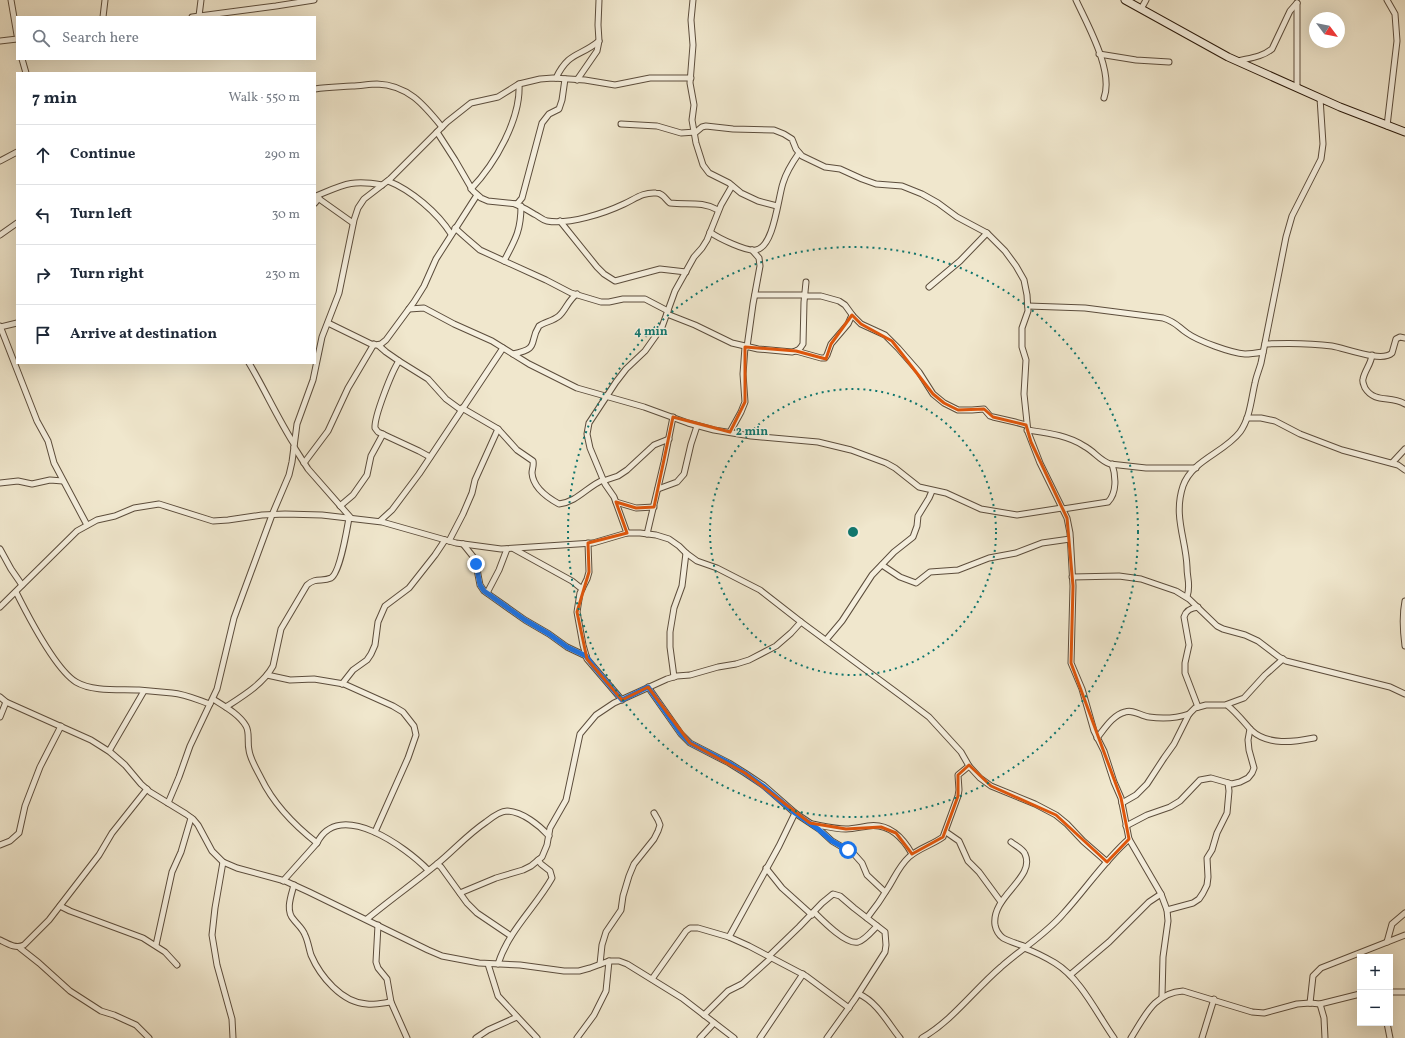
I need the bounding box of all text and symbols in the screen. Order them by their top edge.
north arrow [1309,12,1345,48]
search box [16,16,316,60]
icon: search [30,27,52,49]
text: Search here [62,28,139,49]
text: 7 min [32,87,77,110]
text: Walk · 550 m [229,89,300,107]
icon: ahead [32,144,54,166]
text: Continue [70,144,135,165]
text: 290 m [264,146,300,164]
icon: left [32,204,54,226]
text: Turn left [70,204,132,225]
text: 30 m [272,206,300,224]
icon: right [32,264,54,286]
text: Turn right [70,264,144,285]
text: 230 m [265,266,300,284]
icon: arrive [32,324,54,346]
text: Arrive at destination [70,324,217,345]
text: 4 min [634,324,668,340]
text: 2 min [736,424,768,440]
centre of rings [846,525,860,539]
route end [467,555,485,573]
route start [839,841,857,859]
map controls [1357,954,1393,1026]
button: + [1357,954,1393,990]
button: − [1357,990,1393,1026]

